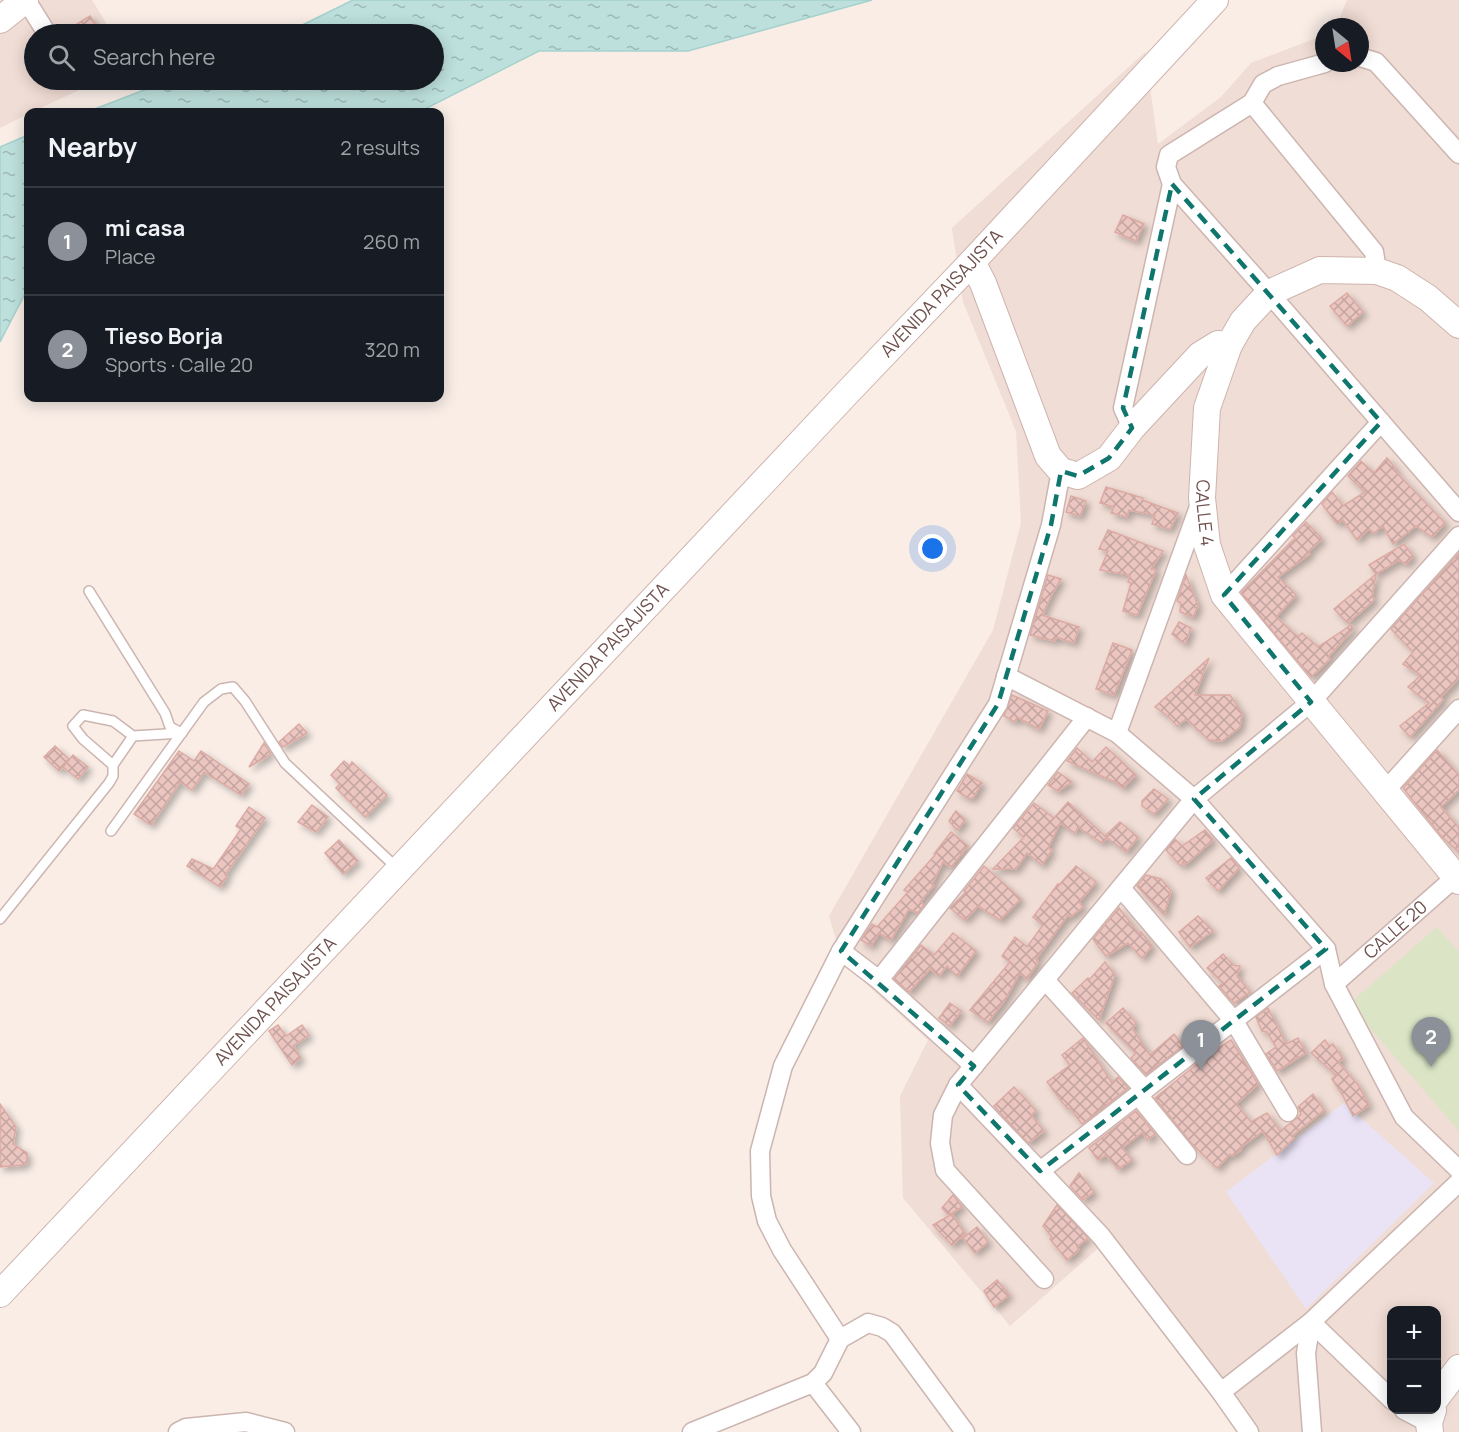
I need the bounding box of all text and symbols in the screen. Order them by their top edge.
north arrow [1315,18,1369,72]
search box [24,24,444,90]
icon: search [45,41,78,74]
text: Search here [93,42,215,72]
text: Nearby [48,129,137,165]
text: 2 results [340,134,420,161]
text: mi casa [105,213,185,243]
street label: AVENIDA PAISAJISTA [874,223,1008,362]
text: 1 [63,228,72,255]
text: 260 m [363,228,420,255]
text: Place [105,243,155,270]
text: Tieso Borja [105,321,223,351]
text: 2 [62,336,73,363]
text: 320 m [364,336,420,363]
text: Sports · Calle 20 [105,351,253,378]
street label: CALLE 4 [1191,479,1220,547]
your location [918,534,947,563]
street label: AVENIDA PAISAJISTA [541,576,674,716]
street label: CALLE 20 [1358,894,1432,964]
street label: AVENIDA PAISAJISTA [208,931,341,1070]
pin: 2 [1412,1018,1450,1067]
pin: 1 [1182,1020,1220,1070]
map controls [1387,1306,1441,1414]
button: + [1387,1306,1441,1360]
button: − [1387,1360,1441,1414]

